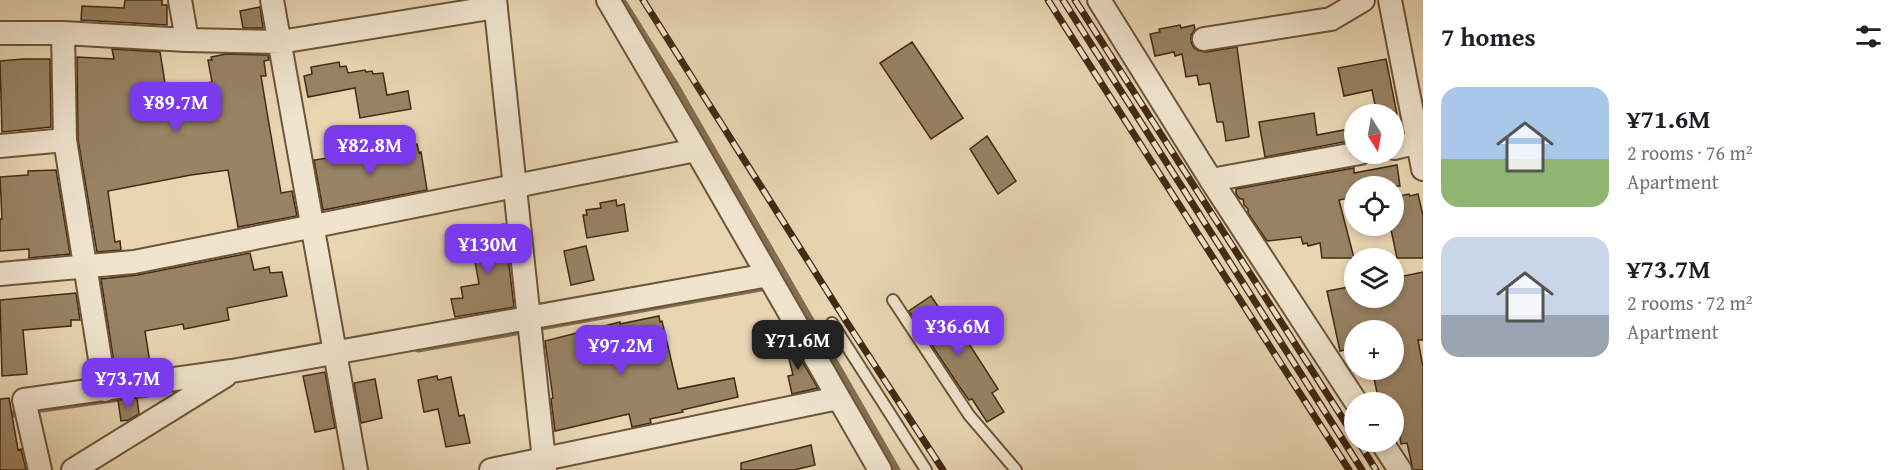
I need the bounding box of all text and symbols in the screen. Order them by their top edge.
text: 7 homes [1441,17,1536,56]
icon: filters [1852,20,1885,53]
pin: ¥89.7M [127,82,225,133]
text: ¥89.7M [144,87,208,116]
text: ¥71.6M [1627,99,1711,138]
north arrow [1344,104,1404,164]
map controls [1344,104,1404,452]
icon: home [1489,111,1561,183]
pin: ¥82.8M [321,125,419,176]
text: ¥82.8M [338,130,402,159]
text: 2 rooms · 76 m² [1627,138,1753,167]
text: Apartment [1627,167,1719,196]
button: locate [1344,176,1404,236]
pin: ¥130M [446,224,530,275]
text: ¥130M [459,229,517,258]
button: layers [1344,248,1404,308]
text: ¥73.7M [1627,249,1711,288]
icon: home [1489,261,1561,333]
text: 2 rooms · 72 m² [1627,288,1753,317]
pin: ¥36.6M [909,306,1007,357]
text: ¥36.6M [926,311,990,340]
text: Apartment [1627,317,1719,346]
pin: ¥71.6M [749,320,847,371]
button: + [1344,320,1404,380]
pin: ¥97.2M [572,325,670,376]
text: ¥71.6M [766,325,830,354]
text: ¥97.2M [589,330,653,359]
pin: ¥73.7M [79,358,177,409]
text: ¥73.7M [96,363,160,392]
button: − [1344,392,1404,452]

